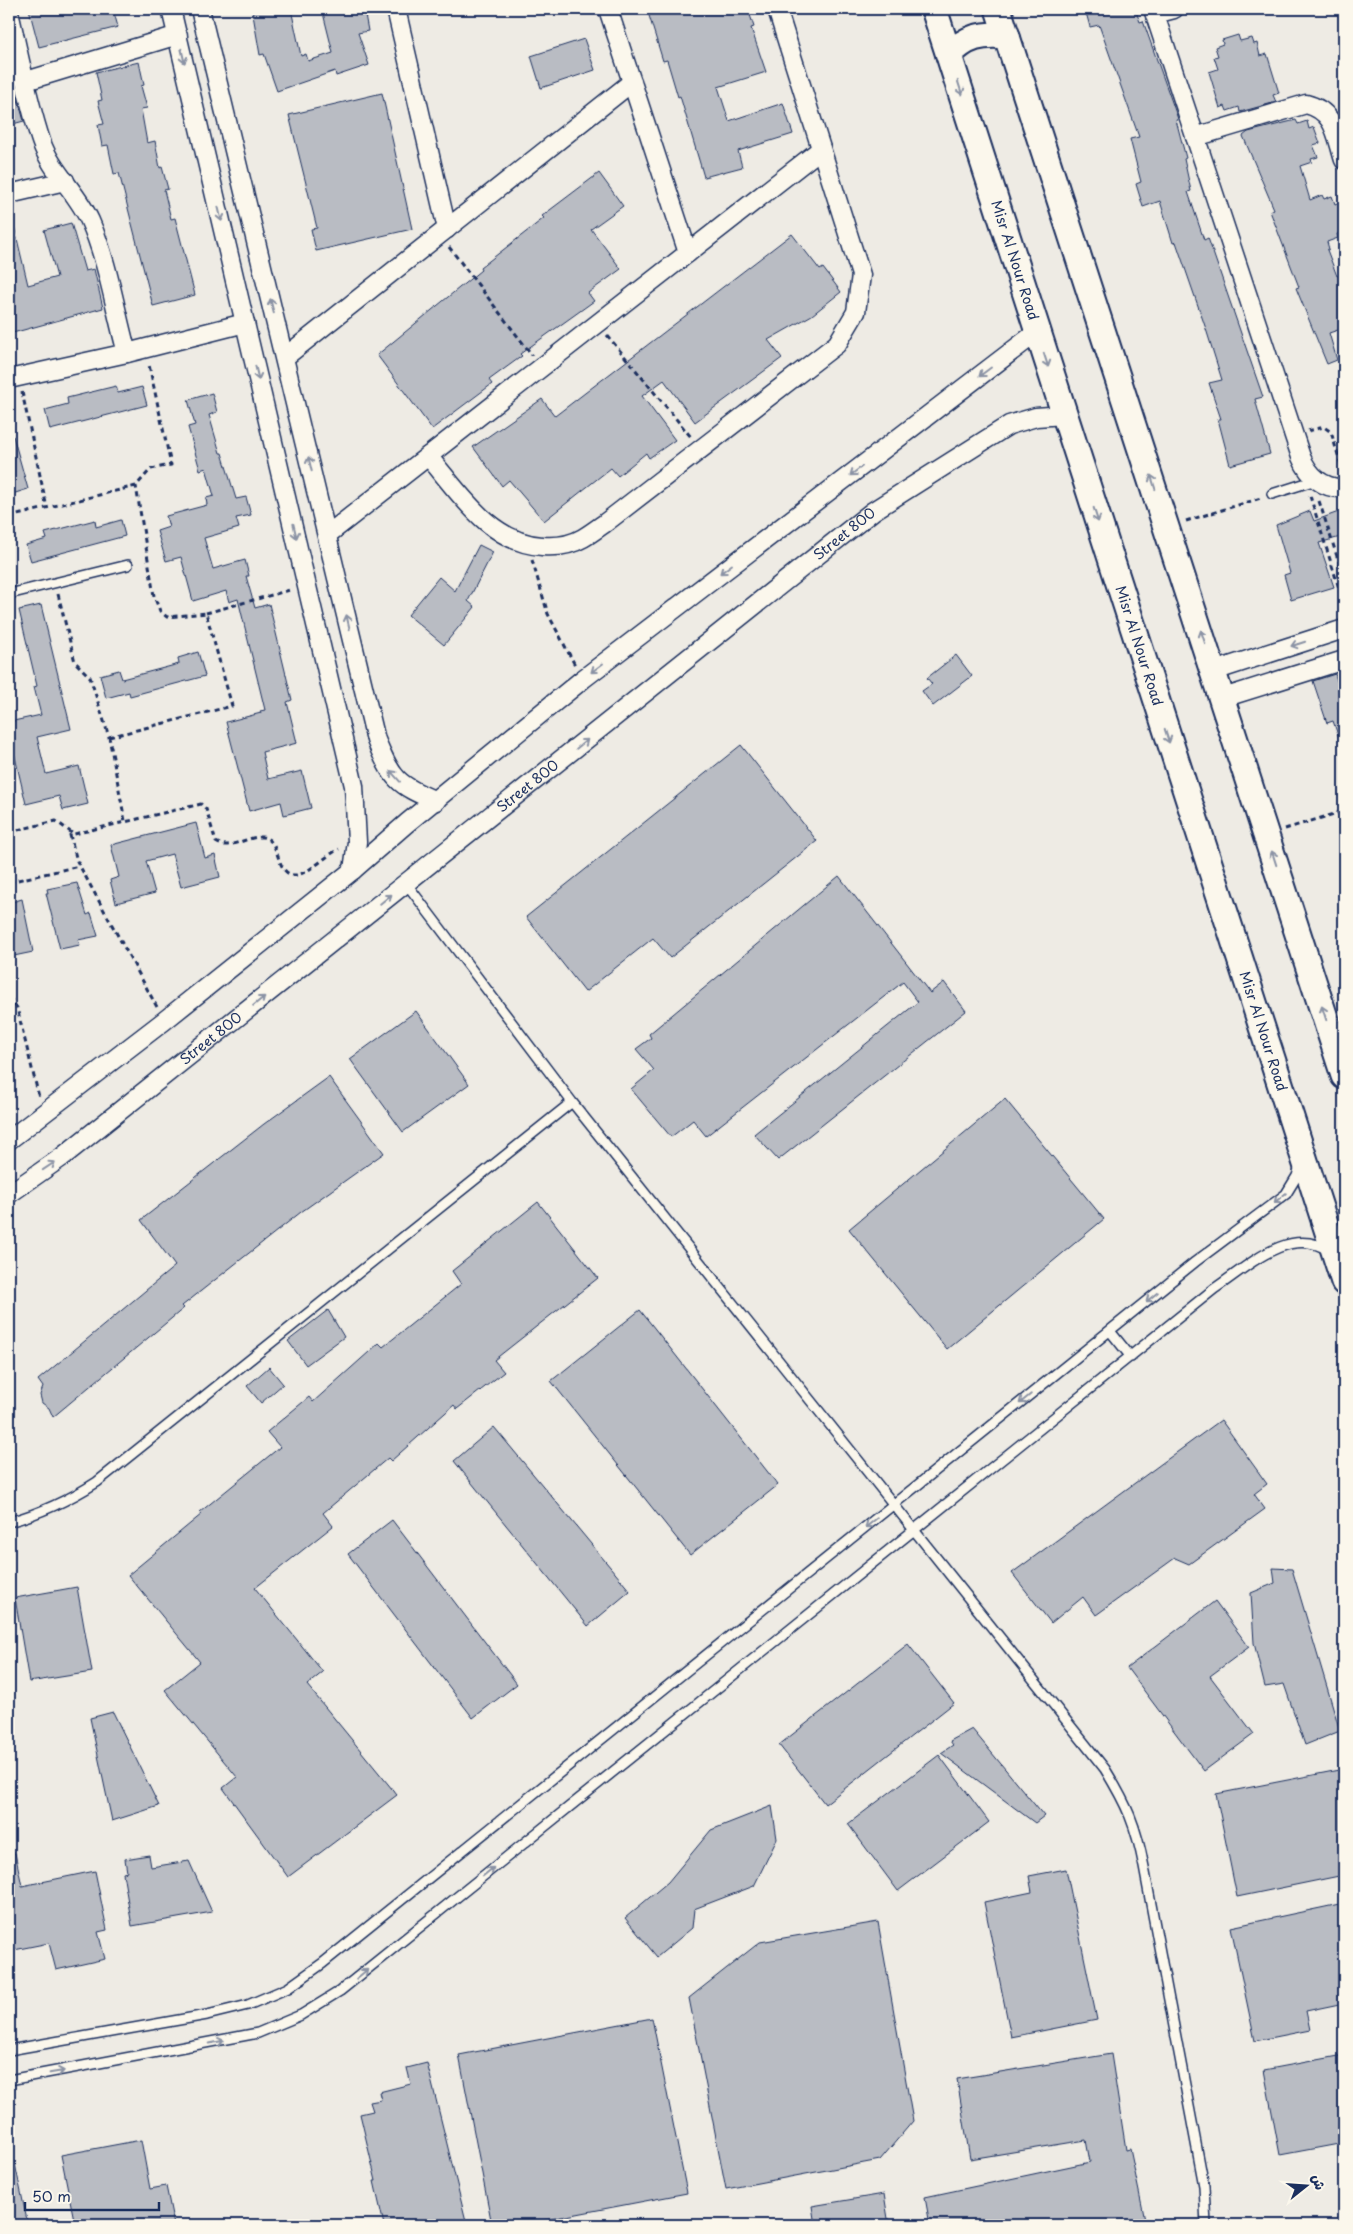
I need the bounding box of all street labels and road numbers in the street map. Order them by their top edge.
street label: Misr Al Nour Road [986,197,1045,323]
street label: Street 800 [809,502,880,565]
street label: Misr Al Nour Road [1110,583,1169,708]
street label: Street 800 [492,754,563,817]
street label: Misr Al Nour Road [1235,968,1293,1094]
street label: Street 800 [175,1007,246,1069]

